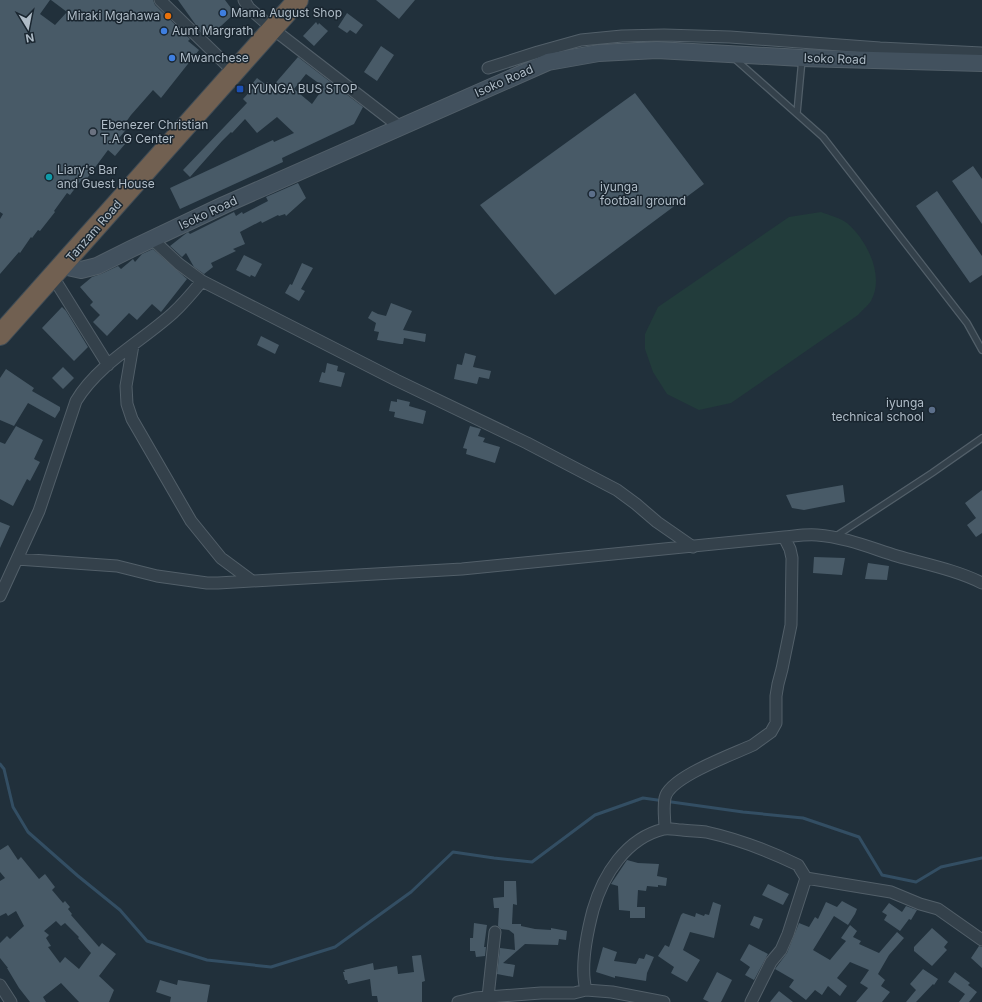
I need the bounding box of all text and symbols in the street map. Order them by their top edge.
place label: Mama August Shop [231,5,342,20]
north arrow [8,8,48,48]
place label: Miraki Mgahawa [67,8,160,23]
marker: Mama August Shop [218,8,228,18]
marker: Miraki Mgahawa [163,11,173,21]
place label: Aunt Margrath [172,23,253,38]
marker: Aunt Margrath [159,26,169,36]
text: N [24,30,35,45]
place label: Mwanchese [180,50,249,65]
street label: Isoko Road [803,50,867,67]
marker: Mwanchese [167,53,177,63]
street label: Isoko Road [472,61,535,100]
place label: IYUNGA BUS STOP [248,81,358,96]
marker: IYUNGA BUS STOP [235,84,245,94]
place label: Ebenezer Christian T.A.G Center [101,117,208,146]
marker: Ebenezer Christian T.A.G Center [88,127,98,137]
place label: Liary's Bar and Guest House [57,162,155,191]
marker: Liary's Bar and Guest House [44,172,54,182]
place label: iyunga football ground [600,179,686,208]
marker: iyunga football ground [587,189,597,199]
street label: Isoko Road [176,193,239,233]
street label: Tanzam Road [63,197,125,265]
place label: iyunga technical school [832,395,924,424]
marker: iyunga technical school [927,405,937,415]

